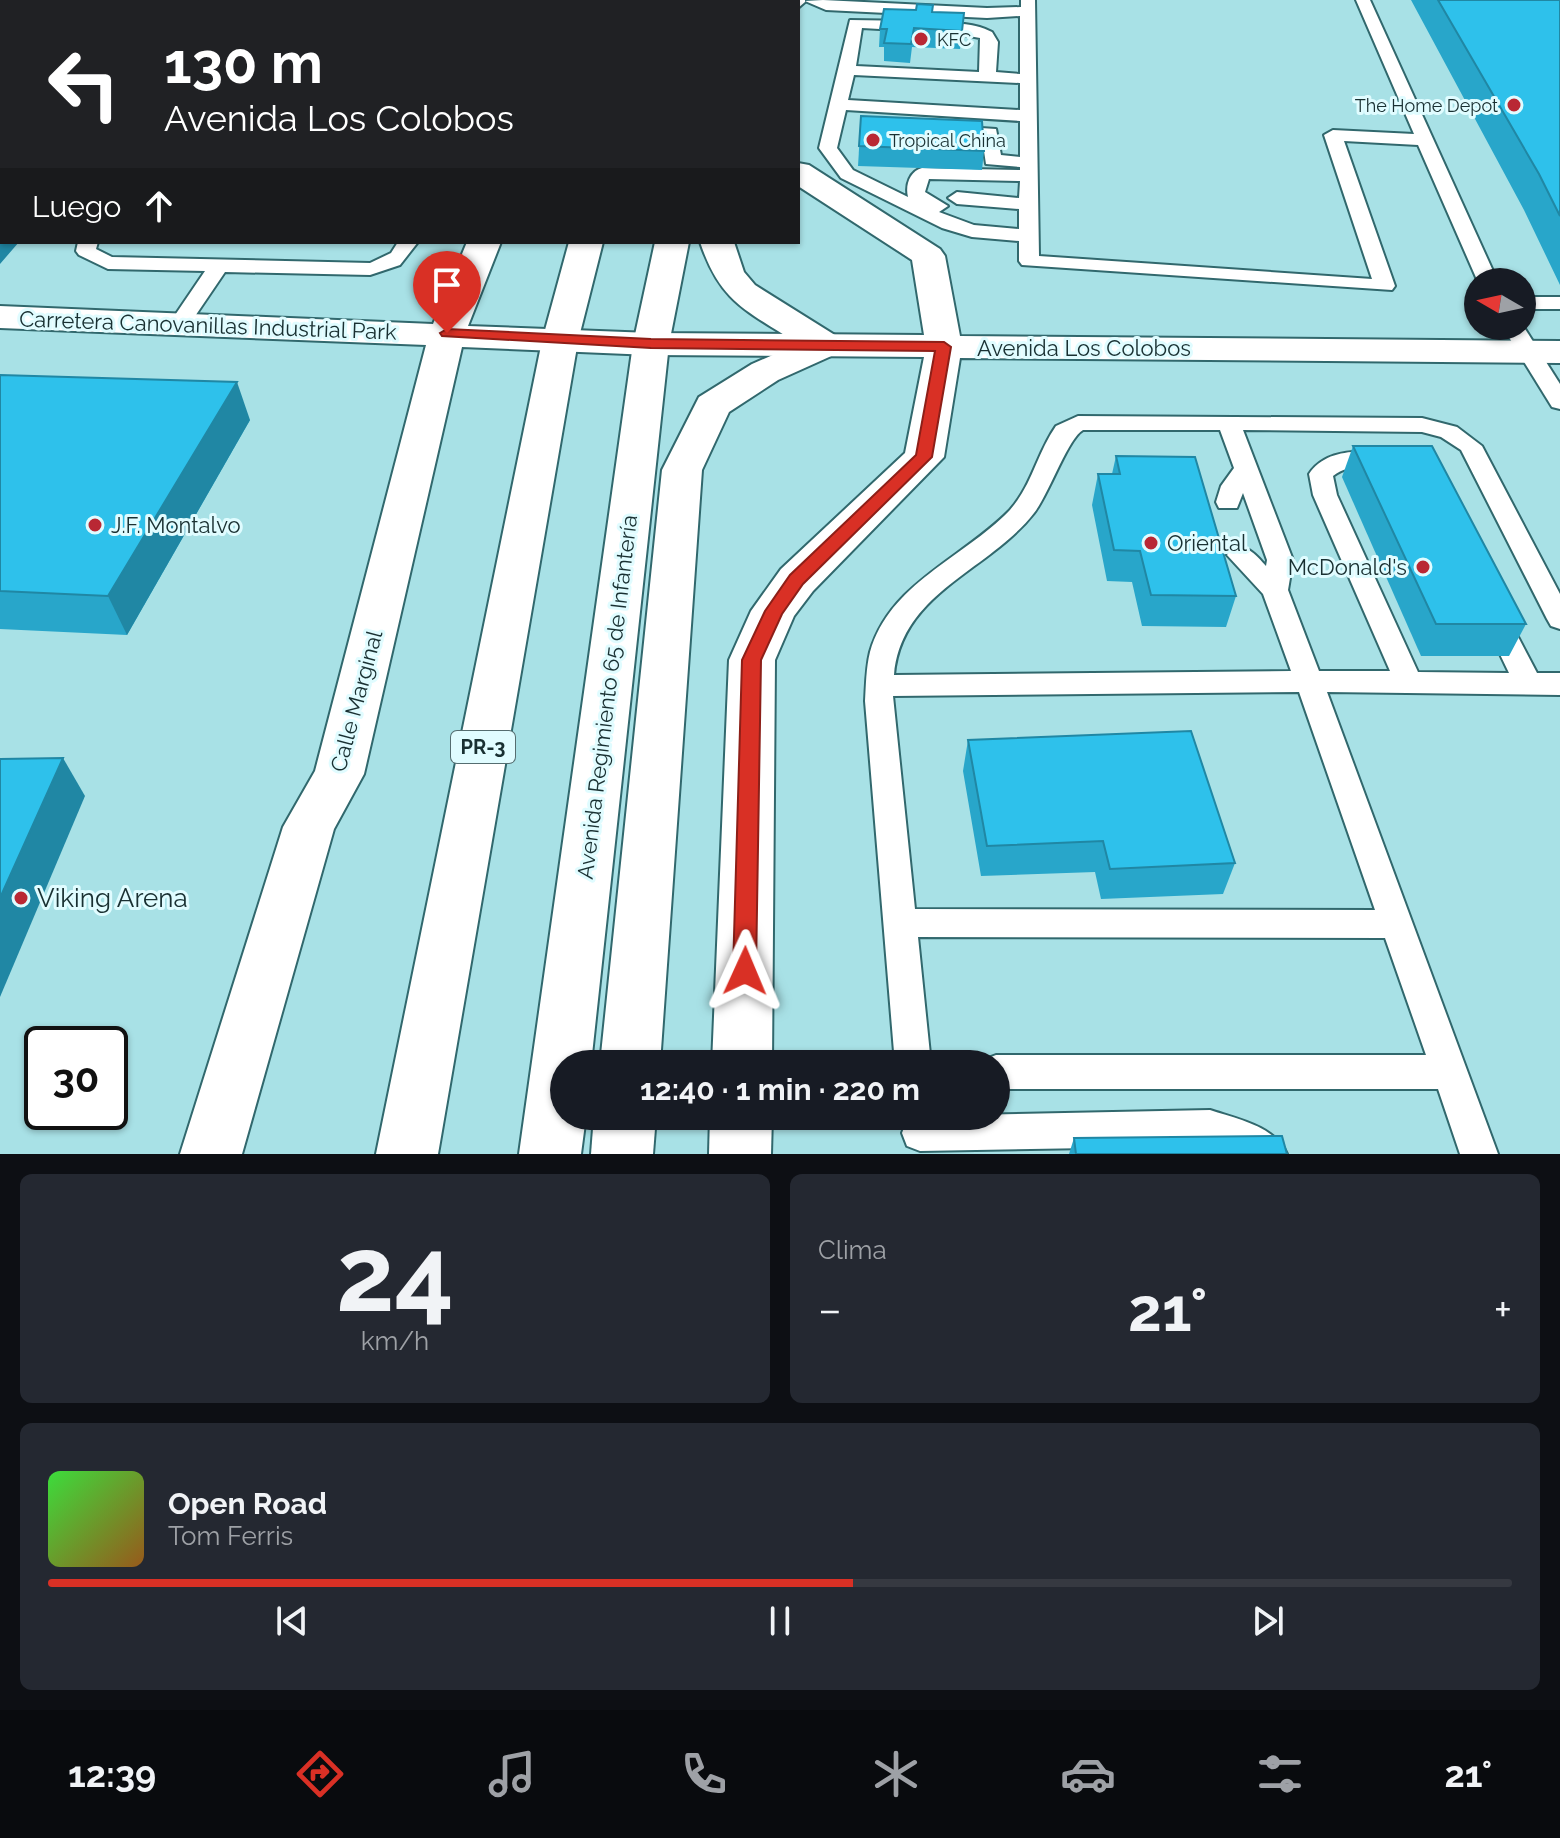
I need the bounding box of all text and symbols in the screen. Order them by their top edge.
place label: KFC [937,29,971,50]
text: 130 m [164,30,323,96]
marker: KFC [912,30,930,48]
icon: left [32,32,136,136]
place label: The Home Depot [1355,95,1498,116]
marker: The Home Depot [1505,96,1523,114]
text: Avenida Los Colobos [164,97,514,139]
place label: Tropical China [889,130,1006,151]
marker: Tropical China [864,131,882,149]
icon: ahead [137,184,181,228]
text: Luego [32,189,121,224]
pin [413,251,481,333]
icon: arrive [425,263,469,307]
north arrow [1464,268,1536,340]
map controls [1464,268,1536,340]
street label: Carretera Canovanillas Industrial Park [19,305,397,345]
street label: Avenida Los Colobos [977,335,1191,361]
place label: J.F. Montalvo [111,512,241,538]
street label: Avenida Regimiento 65 de Infantería [572,513,642,881]
marker: J.F. Montalvo [86,516,104,534]
place label: Oriental [1167,530,1247,556]
marker: Oriental [1142,534,1160,552]
place label: McDonald's [1288,554,1407,580]
marker: McDonald's [1414,558,1432,576]
street label: Calle Marginal [325,627,387,775]
road number: PR-3 [451,731,515,763]
place label: Viking Arena [37,883,188,913]
marker: Viking Arena [12,889,30,907]
position arrow [703,929,787,1013]
speed limit sign: 30 [24,1026,128,1130]
text: 12:40 · 1 min · 220 m [640,1072,920,1107]
text: 24 [336,1213,454,1335]
text: Clima [818,1235,887,1265]
text: 21° [1128,1275,1207,1345]
text: − [818,1284,842,1335]
text: + [1494,1284,1512,1335]
text: km/h [361,1326,429,1356]
text: Open Road [168,1486,327,1521]
text: Tom Ferris [168,1521,293,1551]
icon: previous [270,1599,314,1643]
icon: pause [758,1599,802,1643]
icon: next [1246,1599,1290,1643]
icon: directions [292,1746,348,1802]
icon: music [484,1746,540,1802]
icon: phone [676,1746,732,1802]
icon: climate [868,1746,924,1802]
icon: car [1060,1746,1116,1802]
icon: filters [1252,1746,1308,1802]
text: 12:39 [68,1753,156,1795]
text: 21° [1444,1753,1492,1795]

